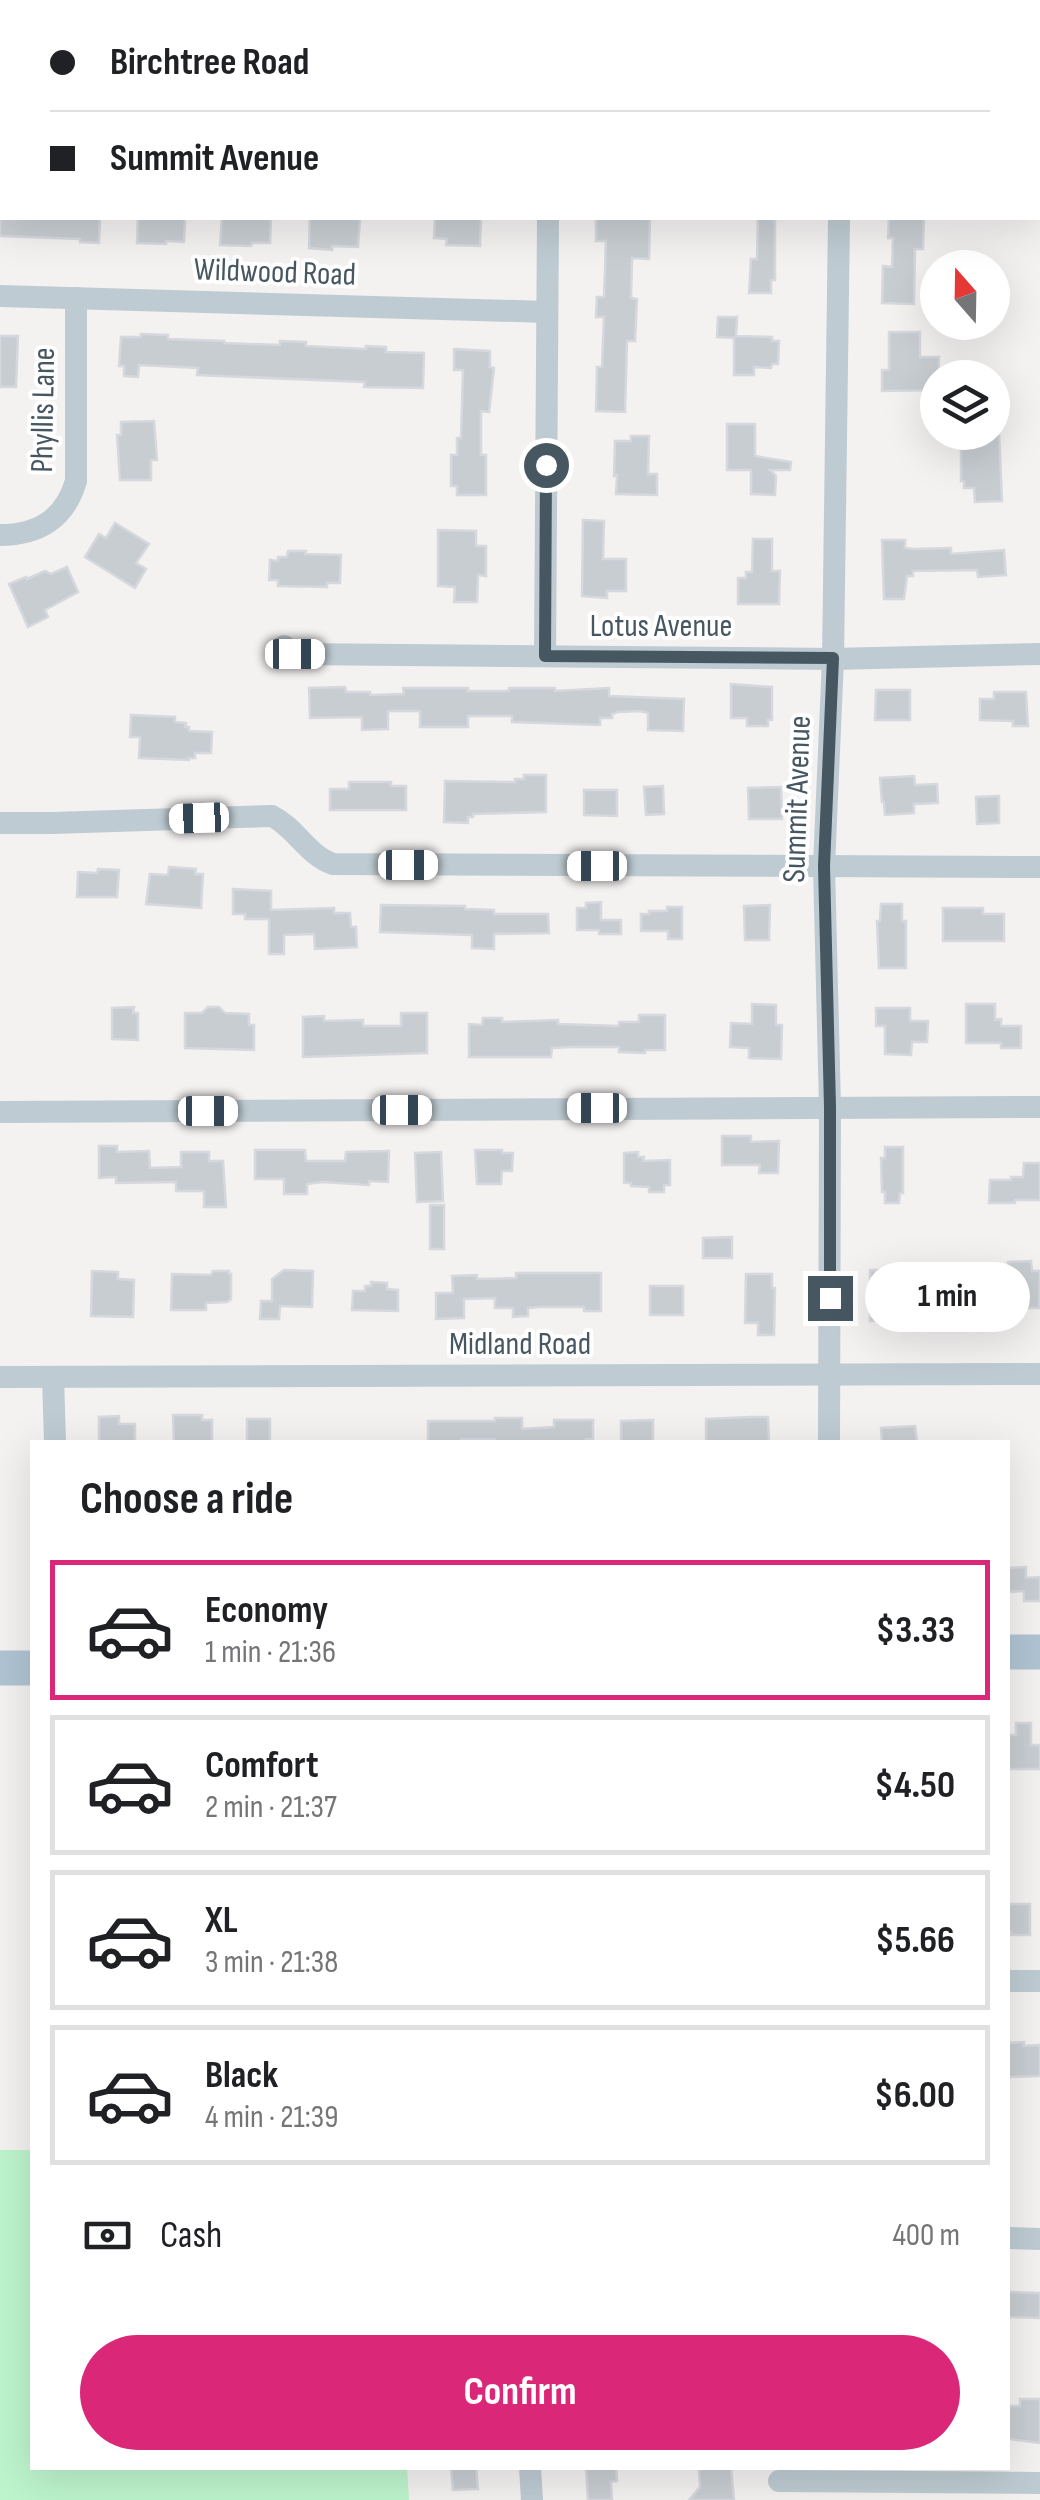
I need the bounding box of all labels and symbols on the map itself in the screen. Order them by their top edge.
street label: Wildwood Road [193,250,357,295]
north arrow [920,250,1010,340]
street label: Phyllis Lane [23,347,64,473]
route start [524,443,569,488]
street label: Lotus Avenue [590,607,732,646]
car [265,639,325,669]
street label: Summit Avenue [775,715,820,883]
car [168,802,230,834]
car [378,850,438,880]
car [567,851,627,881]
car [567,1093,627,1123]
car [372,1095,432,1125]
car [178,1096,238,1126]
callout: 1 min [865,1263,1030,1333]
route end [808,1276,853,1321]
street label: Midland Road [449,1325,591,1364]

